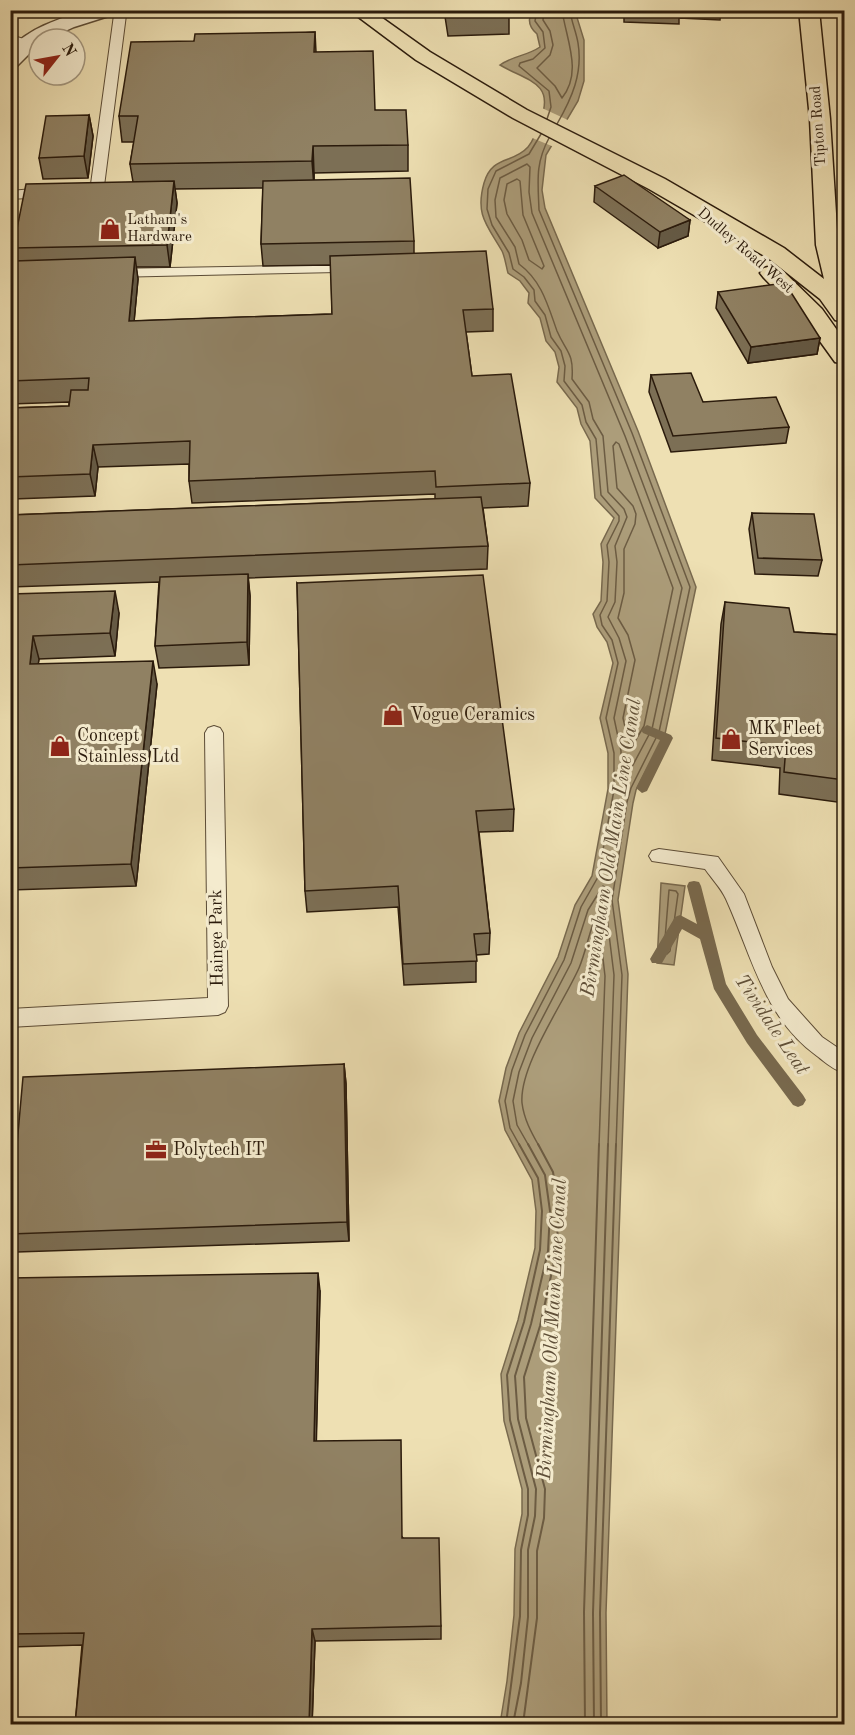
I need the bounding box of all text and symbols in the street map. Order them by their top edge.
north arrow [27,27,87,87]
text: N [58,41,79,60]
street label: Tipton Road [809,85,829,167]
street label: Dudley Road West [694,205,796,297]
place label: Latham's Hardware [127,213,192,245]
shop icon: Latham's Hardware [98,217,122,241]
water label: Birmingham Old Main Line Canal [578,697,646,1000]
shop icon: Vogue Ceramics [381,703,405,727]
place label: Vogue Ceramics [410,706,535,724]
place label: MK Fleet Services [748,720,822,759]
place label: Concept Stainless Ltd [77,727,180,766]
shop icon: MK Fleet Services [719,727,743,751]
shop icon: Concept Stainless Ltd [48,734,72,758]
street label: Hainge Park [207,889,227,987]
water label: Tividale Leat [730,971,812,1079]
office icon: Polytech IT [144,1138,168,1162]
place label: Polytech IT [173,1141,265,1159]
water label: Birmingham Old Main Line Canal [535,1178,571,1481]

